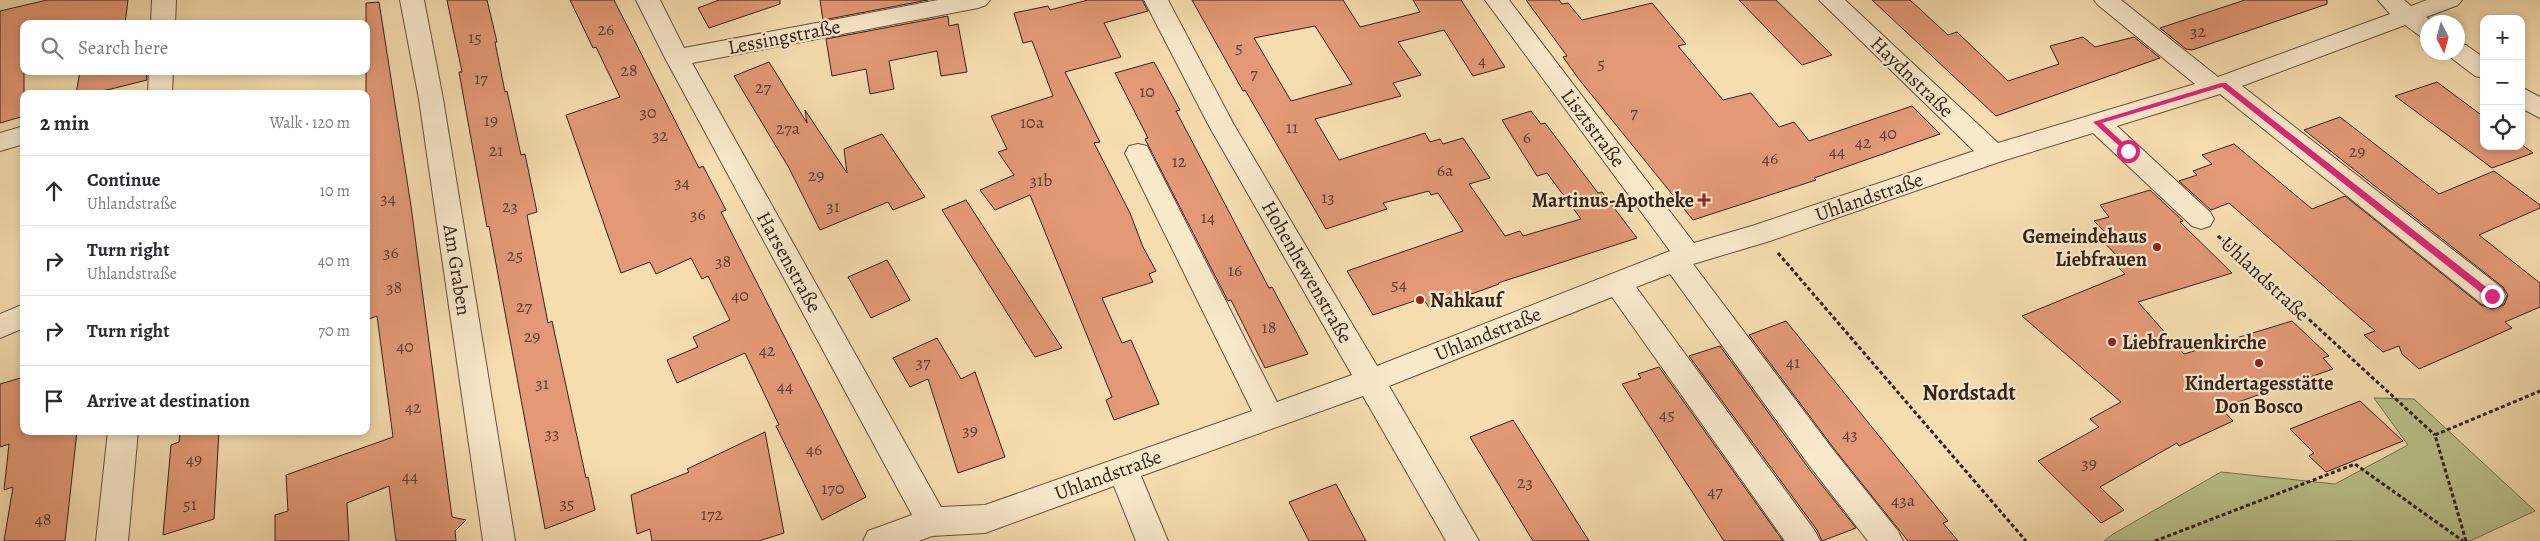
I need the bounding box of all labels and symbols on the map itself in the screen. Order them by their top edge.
street label: Lessingstraße [725,13,843,61]
north arrow [2420,15,2465,60]
house number: 26 [598,17,614,41]
house number: 32 [2190,19,2206,43]
house number: 15 [468,25,482,49]
street label: Haydnstraße [1864,30,1960,124]
house number: 5 [1235,35,1243,59]
house number: 4 [1478,48,1486,72]
house number: 5 [1597,51,1605,75]
house number: 28 [620,58,638,82]
house number: 7 [1250,61,1258,85]
house number: 17 [474,66,488,90]
house number: 27 [755,75,771,99]
house number: 10 [1139,79,1155,103]
street label: Lisztstraße [1555,83,1631,173]
house number: 30 [639,100,657,124]
house number: 7 [1630,100,1638,124]
house number: 19 [484,108,498,132]
house number: 10a [1020,110,1045,134]
house number: 11 [1286,115,1298,139]
house number: 27a [776,116,801,140]
house number: 40 [1879,121,1897,145]
house number: 32 [652,123,668,147]
house number: 6 [1523,125,1531,149]
house number: 42 [1855,130,1872,154]
house number: 21 [489,138,503,162]
house number: 44 [1829,139,1845,163]
house number: 29 [2349,139,2365,163]
route start [2117,140,2140,163]
house number: 46 [1762,146,1778,170]
house number: 12 [1172,149,1187,173]
house number: 6a [1437,158,1454,182]
house number: 29 [808,163,824,187]
street label: Uhlandstraße [1811,166,1927,228]
house number: 31b [1030,168,1052,192]
house number: 34 [674,170,690,194]
house number: 13 [1321,185,1335,209]
house number: 34 [380,186,396,210]
place label: Martinus-Apotheke [1531,187,1694,214]
house number: 23 [502,194,518,218]
house number: 31 [826,194,840,218]
marker: Martinus-Apotheke [1698,194,1710,206]
street label: Hohenhewenstraße [1255,196,1359,348]
house number: 36 [690,202,706,226]
house number: 14 [1201,205,1215,229]
street label: Harsenstraße [750,207,828,317]
street label: Am Graben [436,222,478,317]
place label: Gemeindehaus Liebfrauen [2022,223,2147,273]
street label: Uhlandstraße [2215,231,2315,327]
house number: 36 [383,240,399,264]
marker: Gemeindehaus Liebfrauen [2151,241,2163,253]
house number: 25 [507,243,523,267]
house number: 38 [715,249,731,273]
house number: 16 [1228,258,1242,282]
house number: 54 [1391,272,1407,296]
house number: 38 [386,275,402,299]
house number: 40 [731,283,749,307]
route end [2481,285,2504,308]
place label: Nahkauf [1430,287,1505,314]
house number: 27 [516,294,532,318]
marker: Nahkauf [1414,294,1426,306]
street label: Uhlandstraße [1431,300,1545,368]
house number: 18 [1262,315,1276,339]
house number: 29 [524,324,540,348]
place label: Liebfrauenkirche [2122,329,2267,356]
house number: 40 [396,334,414,358]
marker: Liebfrauenkirche [2106,336,2118,348]
house number: 42 [759,338,776,362]
house number: 37 [915,350,931,374]
house number: 41 [1786,350,1800,374]
marker: Kindertagesstätte Don Bosco [2253,357,2265,369]
place label: Kindertagesstätte Don Bosco [2184,370,2334,420]
house number: 31 [535,371,549,395]
house number: 44 [777,374,793,398]
district label: Nordstadt [1922,378,2016,408]
house number: 42 [405,395,422,419]
house number: 45 [1659,402,1675,426]
house number: 39 [962,418,978,442]
house number: 33 [545,421,559,445]
house number: 43 [1842,422,1858,446]
house number: 46 [806,437,822,461]
street label: Uhlandstraße [1051,443,1165,507]
house number: 49 [186,447,202,471]
house number: 39 [2081,451,2097,475]
house number: 44 [402,464,418,488]
house number: 23 [1517,470,1533,494]
house number: 170 [821,476,845,500]
house number: 47 [1707,479,1723,503]
house number: 43a [1891,488,1916,512]
house number: 35 [559,491,575,515]
house number: 51 [183,492,197,516]
house number: 172 [701,502,724,526]
house number: 48 [35,507,51,531]

